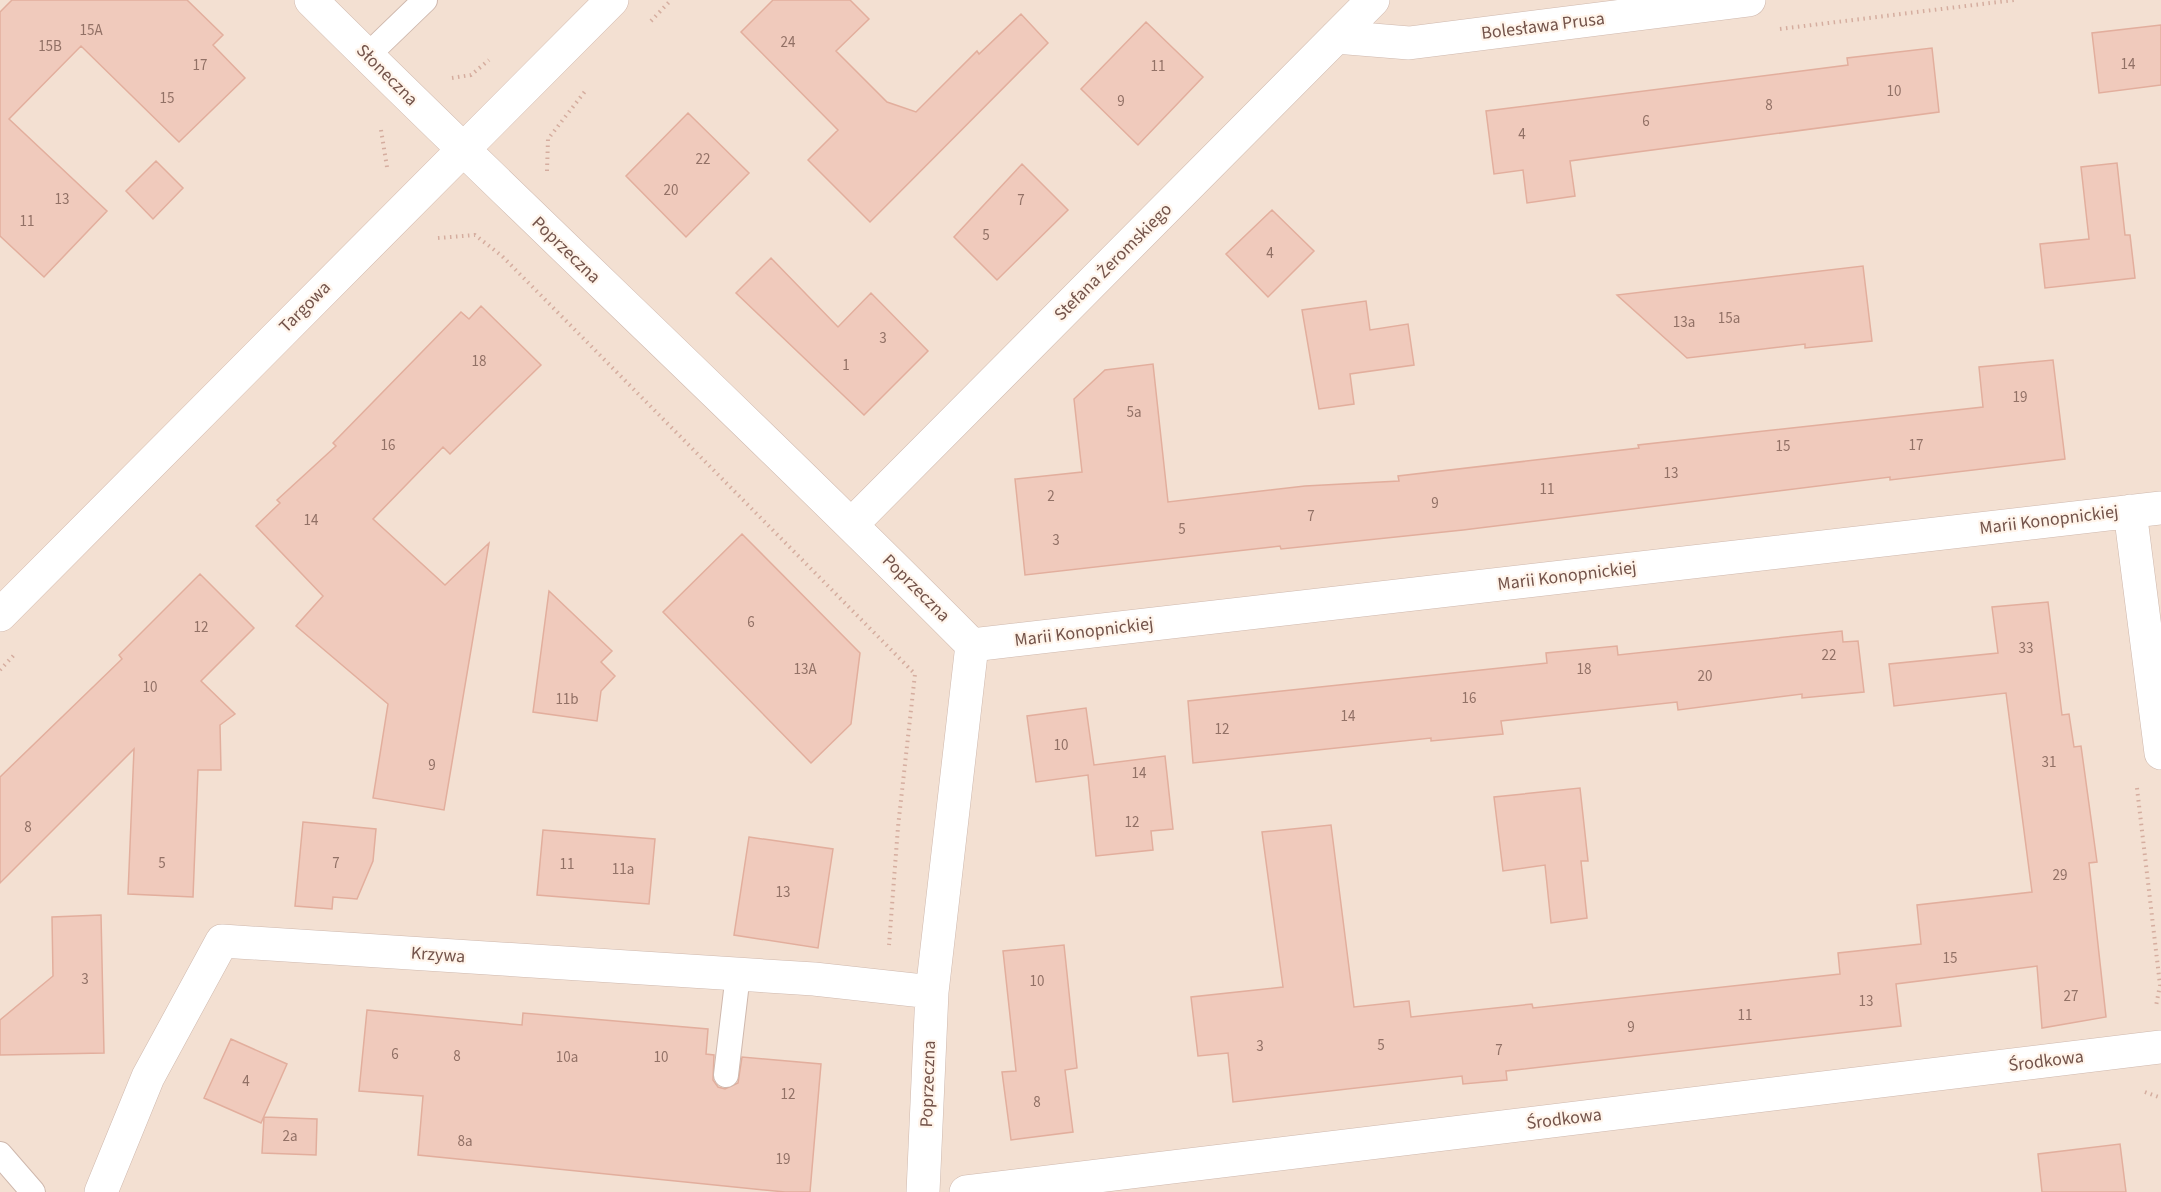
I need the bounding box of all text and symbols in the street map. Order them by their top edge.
street label: Bolesława Prusa [1480,6,1606,46]
house number: 15A [79,20,103,41]
house number: 24 [781,32,796,53]
house number: 15B [38,36,62,57]
street label: Słoneczna [350,38,424,112]
house number: 14 [2121,54,2136,75]
house number: 17 [193,55,207,76]
house number: 11 [1151,56,1165,77]
house number: 10 [1887,81,1901,102]
house number: 15 [160,88,174,109]
house number: 9 [1117,91,1125,112]
house number: 8 [1765,95,1773,116]
house number: 6 [1642,111,1650,132]
house number: 4 [1518,124,1526,145]
house number: 22 [696,149,710,170]
house number: 20 [664,180,678,201]
house number: 13 [55,189,69,210]
house number: 7 [1017,190,1025,211]
street label: Stefana Żeromskiego [1048,197,1178,327]
house number: 11 [20,211,34,232]
street label: Poprzeczna [526,211,606,289]
house number: 5 [982,225,990,246]
house number: 4 [1266,243,1274,264]
street label: Targowa [274,276,336,338]
house number: 15a [1718,308,1740,329]
house number: 13a [1673,312,1695,333]
house number: 3 [879,328,887,349]
house number: 18 [472,351,486,372]
house number: 1 [842,355,850,376]
house number: 19 [2013,387,2027,408]
house number: 5a [1126,402,1142,423]
house number: 16 [381,435,395,456]
house number: 17 [1909,435,1923,456]
house number: 15 [1776,436,1790,457]
house number: 13 [1664,463,1678,484]
house number: 11 [1540,479,1554,500]
house number: 2 [1047,486,1055,507]
house number: 9 [1431,493,1439,514]
street label: Marii Konopnickiej [1978,499,2120,541]
house number: 7 [1307,506,1315,527]
house number: 14 [304,510,319,531]
house number: 5 [1178,519,1186,540]
house number: 3 [1052,530,1060,551]
street label: Poprzeczna [876,548,956,628]
street label: Marii Konopnickiej [1496,555,1638,597]
street label: Marii Konopnickiej [1013,611,1155,653]
house number: 6 [747,612,755,633]
house number: 12 [194,617,208,638]
house number: 33 [2019,638,2033,659]
house number: 22 [1822,645,1836,666]
house number: 13A [793,659,817,680]
house number: 18 [1577,659,1591,680]
house number: 20 [1698,666,1712,687]
house number: 10 [143,677,157,698]
house number: 16 [1462,688,1476,709]
house number: 11b [555,689,579,710]
house number: 14 [1341,706,1356,727]
house number: 12 [1215,719,1229,740]
house number: 10 [1054,735,1068,756]
house number: 31 [2042,752,2056,773]
house number: 9 [428,755,436,776]
house number: 14 [1132,763,1147,784]
house number: 12 [1125,812,1139,833]
house number: 8 [24,817,32,838]
house number: 5 [158,853,166,874]
house number: 7 [332,853,340,874]
house number: 11 [560,854,574,875]
house number: 11a [612,859,634,880]
house number: 29 [2053,865,2067,886]
house number: 13 [776,882,790,903]
street label: Krzywa [410,941,466,969]
house number: 15 [1943,948,1957,969]
house number: 3 [81,969,89,990]
house number: 10 [1030,971,1044,992]
house number: 27 [2064,986,2078,1007]
house number: 13 [1859,991,1873,1012]
house number: 11 [1738,1005,1752,1026]
house number: 9 [1627,1017,1635,1038]
house number: 5 [1377,1035,1385,1056]
house number: 3 [1256,1036,1264,1057]
street label: Poprzeczna [914,1040,942,1128]
house number: 7 [1495,1040,1503,1061]
house number: 6 [391,1044,399,1065]
street label: Środkowa [2007,1044,2085,1078]
house number: 8 [453,1046,461,1067]
house number: 10a [556,1047,578,1068]
house number: 10 [654,1047,668,1068]
house number: 4 [242,1071,250,1092]
house number: 12 [781,1084,795,1105]
house number: 8 [1033,1092,1041,1113]
street label: Środkowa [1525,1102,1603,1136]
house number: 2a [282,1126,298,1147]
house number: 8a [457,1131,473,1152]
house number: 19 [776,1149,790,1170]

